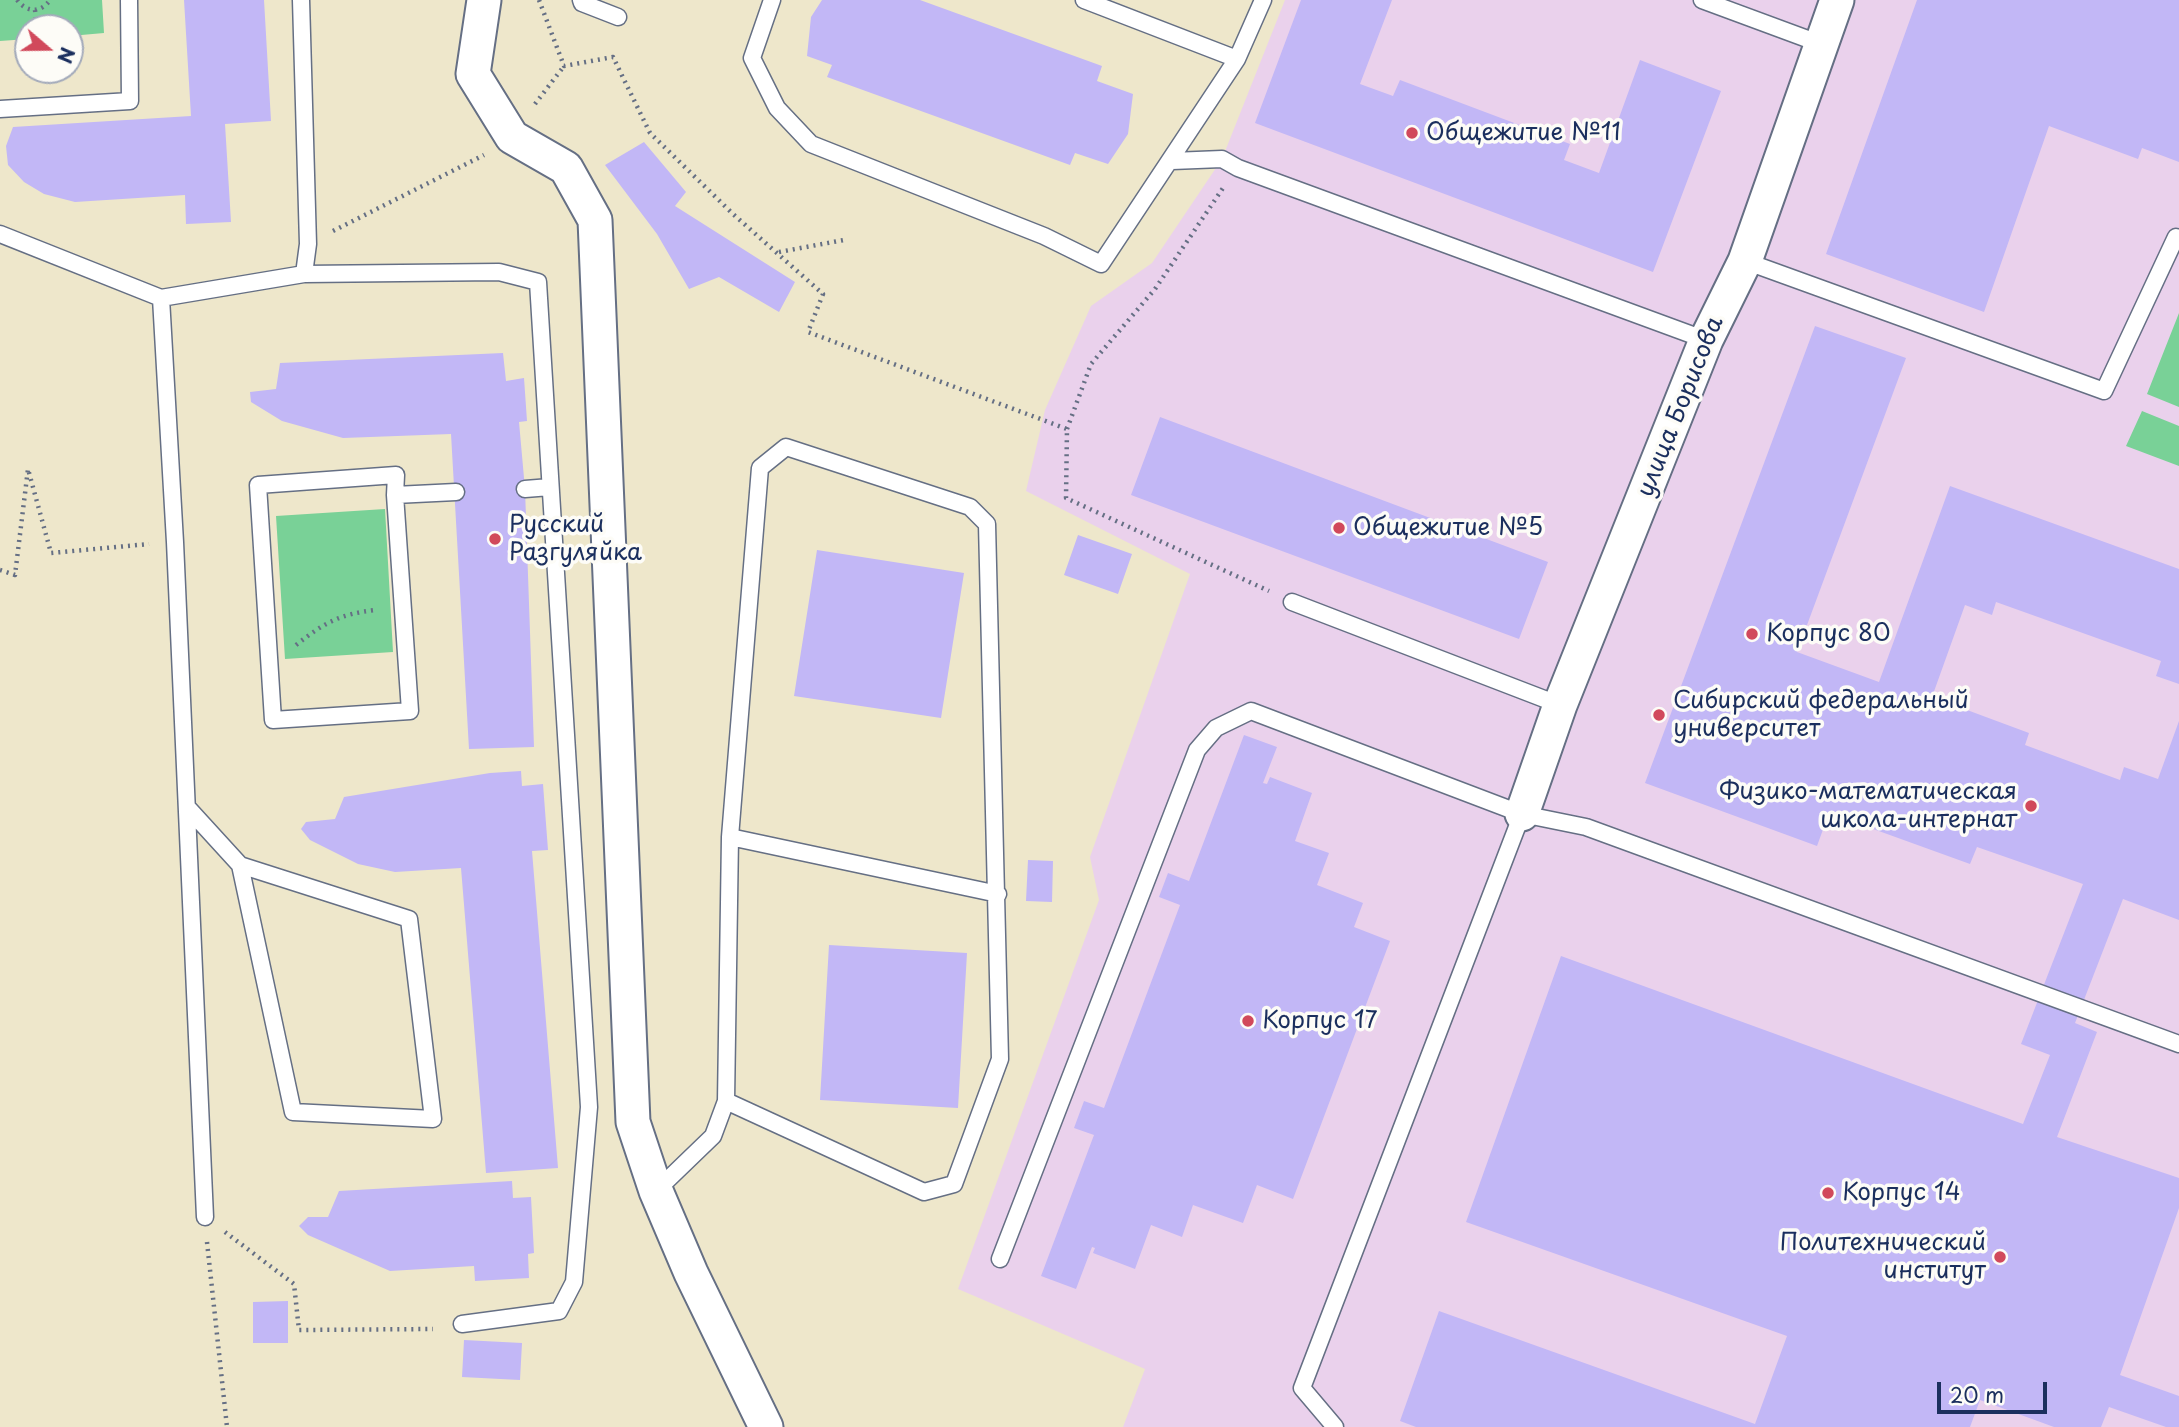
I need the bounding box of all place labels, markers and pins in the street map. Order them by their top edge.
place label: Общежитие №11 [1426,119,1621,147]
marker: Общежитие №11 [1404,125,1420,141]
place label: Русский Разгуляйка [509,511,642,567]
place label: Общежитие №5 [1353,514,1543,542]
marker: Общежитие №5 [1331,520,1347,536]
marker: Русский Разгуляйка [487,531,503,547]
place label: Корпус 80 [1766,620,1890,648]
marker: Корпус 80 [1744,626,1760,642]
place label: Сибирский федеральный университет [1673,687,1969,743]
marker: Сибирский федеральный университет [1651,707,1667,723]
place label: Физико-математическая школа-интернат [1719,778,2017,834]
marker: Физико-математическая школа-интернат [2023,798,2039,814]
place label: Корпус 17 [1262,1007,1377,1035]
marker: Корпус 17 [1240,1013,1256,1029]
place label: Корпус 14 [1842,1179,1961,1207]
marker: Корпус 14 [1820,1185,1836,1201]
place label: Политехнический институт [1780,1229,1986,1285]
marker: Политехнический институт [1992,1249,2008,1265]

